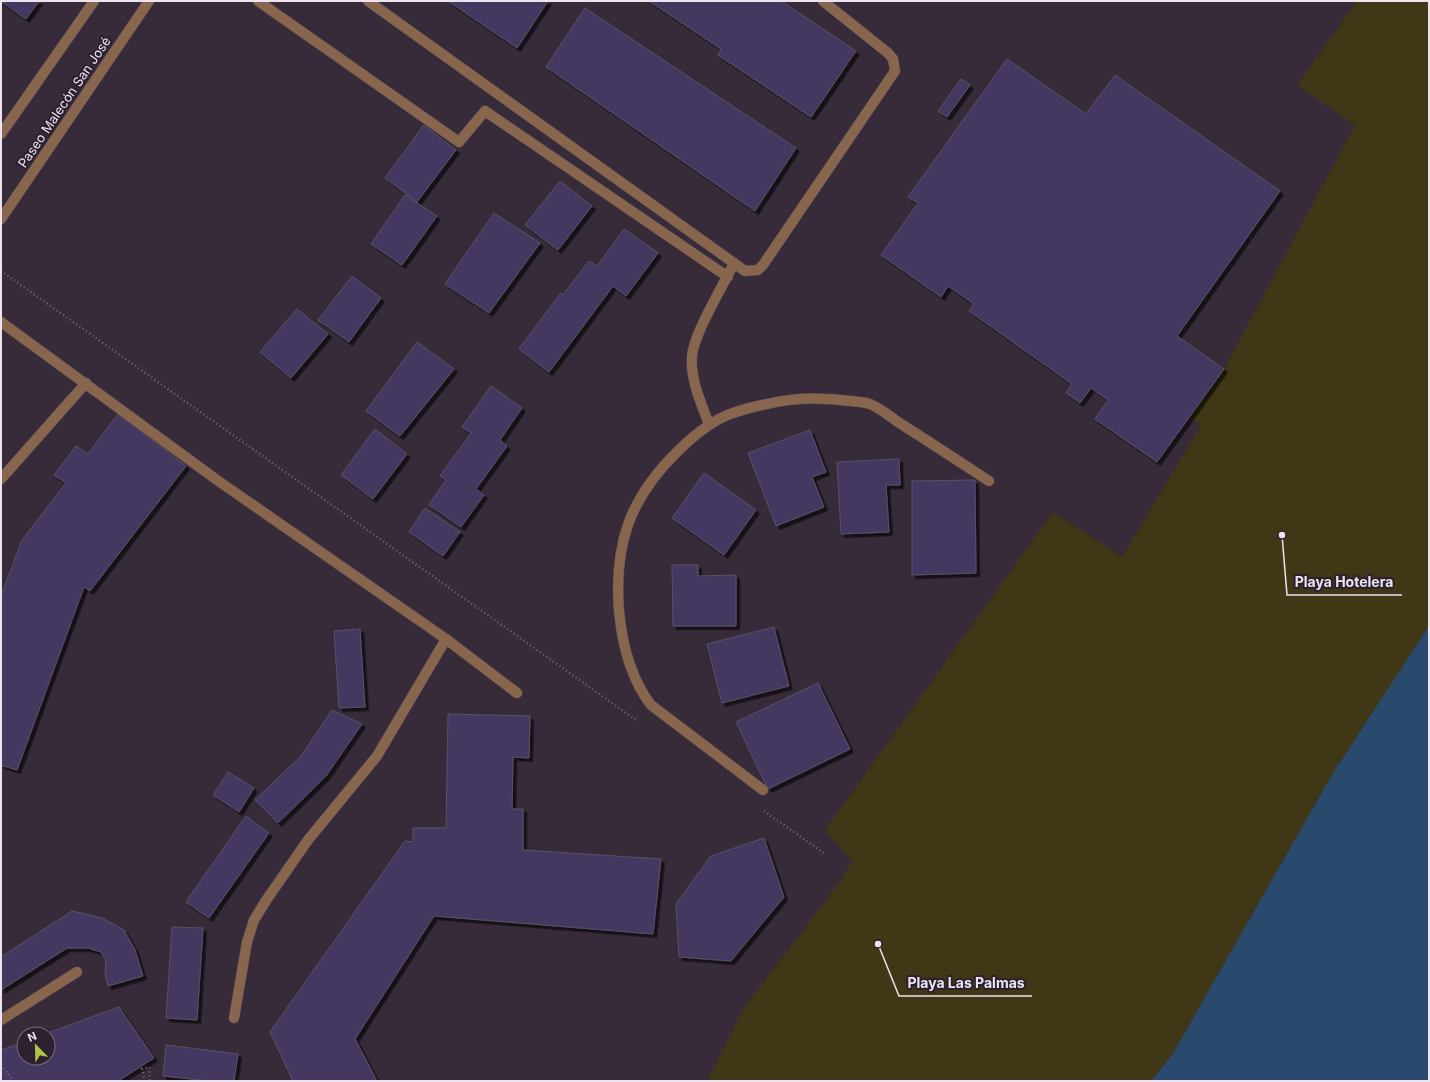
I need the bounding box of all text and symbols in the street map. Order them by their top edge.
street label: Paseo Malecón San José [14,33,114,171]
callout: Playa Hotelera [1287,569,1402,595]
text: Playa Hotelera [1295,573,1393,590]
callout: Playa Las Palmas [899,970,1032,996]
text: Playa Las Palmas [907,974,1025,991]
north arrow [16,1026,56,1066]
text: N [25,1029,39,1045]

